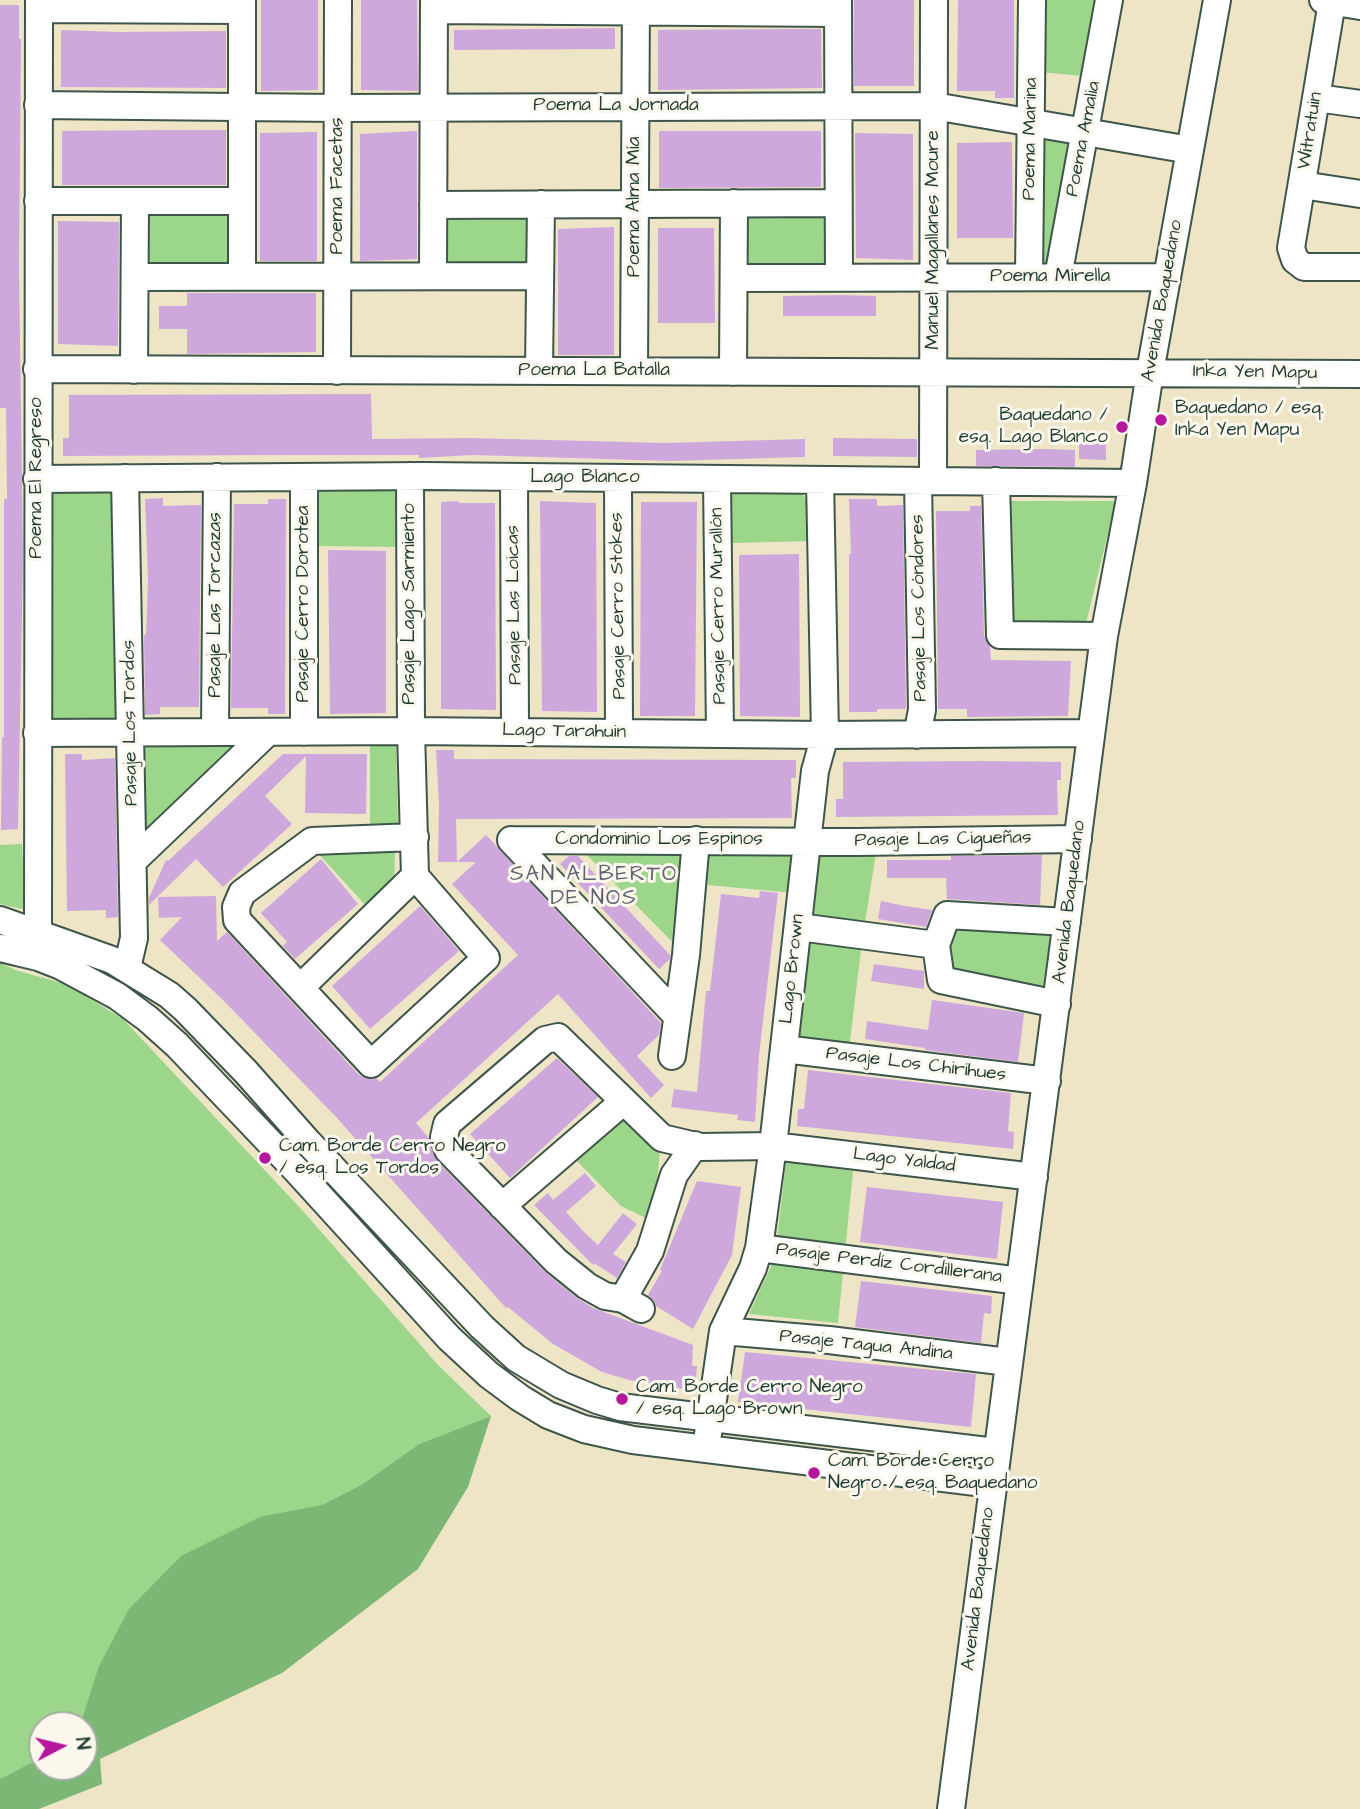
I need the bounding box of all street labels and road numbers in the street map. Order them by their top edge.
street label: Poema Marina [1019,77,1043,201]
street label: Poema Amalia [1062,79,1106,199]
street label: Witratuin [1294,91,1328,171]
street label: Poema La Jornada [533,95,699,117]
street label: Poema Facetas [327,117,349,255]
street label: Manuel Magallanes Moure [923,130,945,350]
street label: Poema Alma Mía [624,137,646,277]
street label: Avenida Baquedano [1138,218,1188,384]
street label: Poema Mirella [990,266,1110,288]
street label: Poema La Batalla [518,360,670,382]
street label: Inka Yen Mapu [1193,361,1317,385]
street label: Poema El Regreso [26,397,48,559]
street label: Lago Blanco [530,467,640,489]
street label: Pasaje Lago Sarmiento [399,503,421,705]
street label: Pasaje Cerro Dorotea [293,505,315,703]
street label: Pasaje Cerro Murallón [706,507,732,705]
street label: Pasaje Las Torcazas [205,512,227,698]
street label: Pasaje Cerro Stokes [606,512,632,700]
street label: Pasaje Los Cóndores [907,514,933,702]
street label: Pasaje Las Loicas [502,525,528,685]
street label: Pasaje Los Tordos [118,640,144,806]
street label: Lago Tarahuin [502,720,626,744]
street label: Avenida Baquedano [1049,819,1091,985]
street label: Pasaje Las Cigueñas [854,827,1032,853]
street label: Condominio Los Espinos [555,829,763,851]
street label: Lago Brown [776,913,810,1025]
street label: Pasaje Los Chirihues [825,1043,1007,1087]
street label: Lago Yaldad [852,1143,956,1179]
street label: Pasaje Perdíz Cordillerana [775,1239,1003,1289]
street label: Pasaje Tagua Andina [778,1326,954,1366]
street label: Avenida Baquedano [958,1506,1000,1672]

